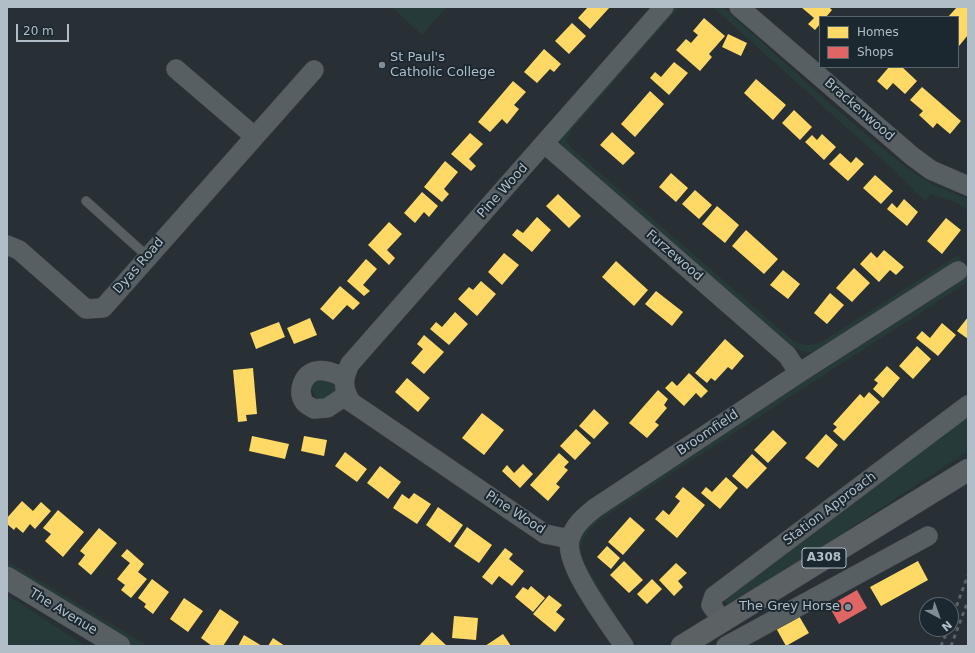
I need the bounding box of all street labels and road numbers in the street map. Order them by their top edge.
street label: Brackenwood [821,75,897,145]
street label: Pine Wood [475,161,531,221]
street label: Furzewood [642,227,706,285]
street label: Dyas Road [110,235,168,297]
street label: Broomfield [674,407,742,459]
street label: Station Approach [781,469,879,549]
street label: Pine Wood [482,488,548,538]
road number: A308 [802,548,846,568]
street label: The Avenue [26,586,100,638]

